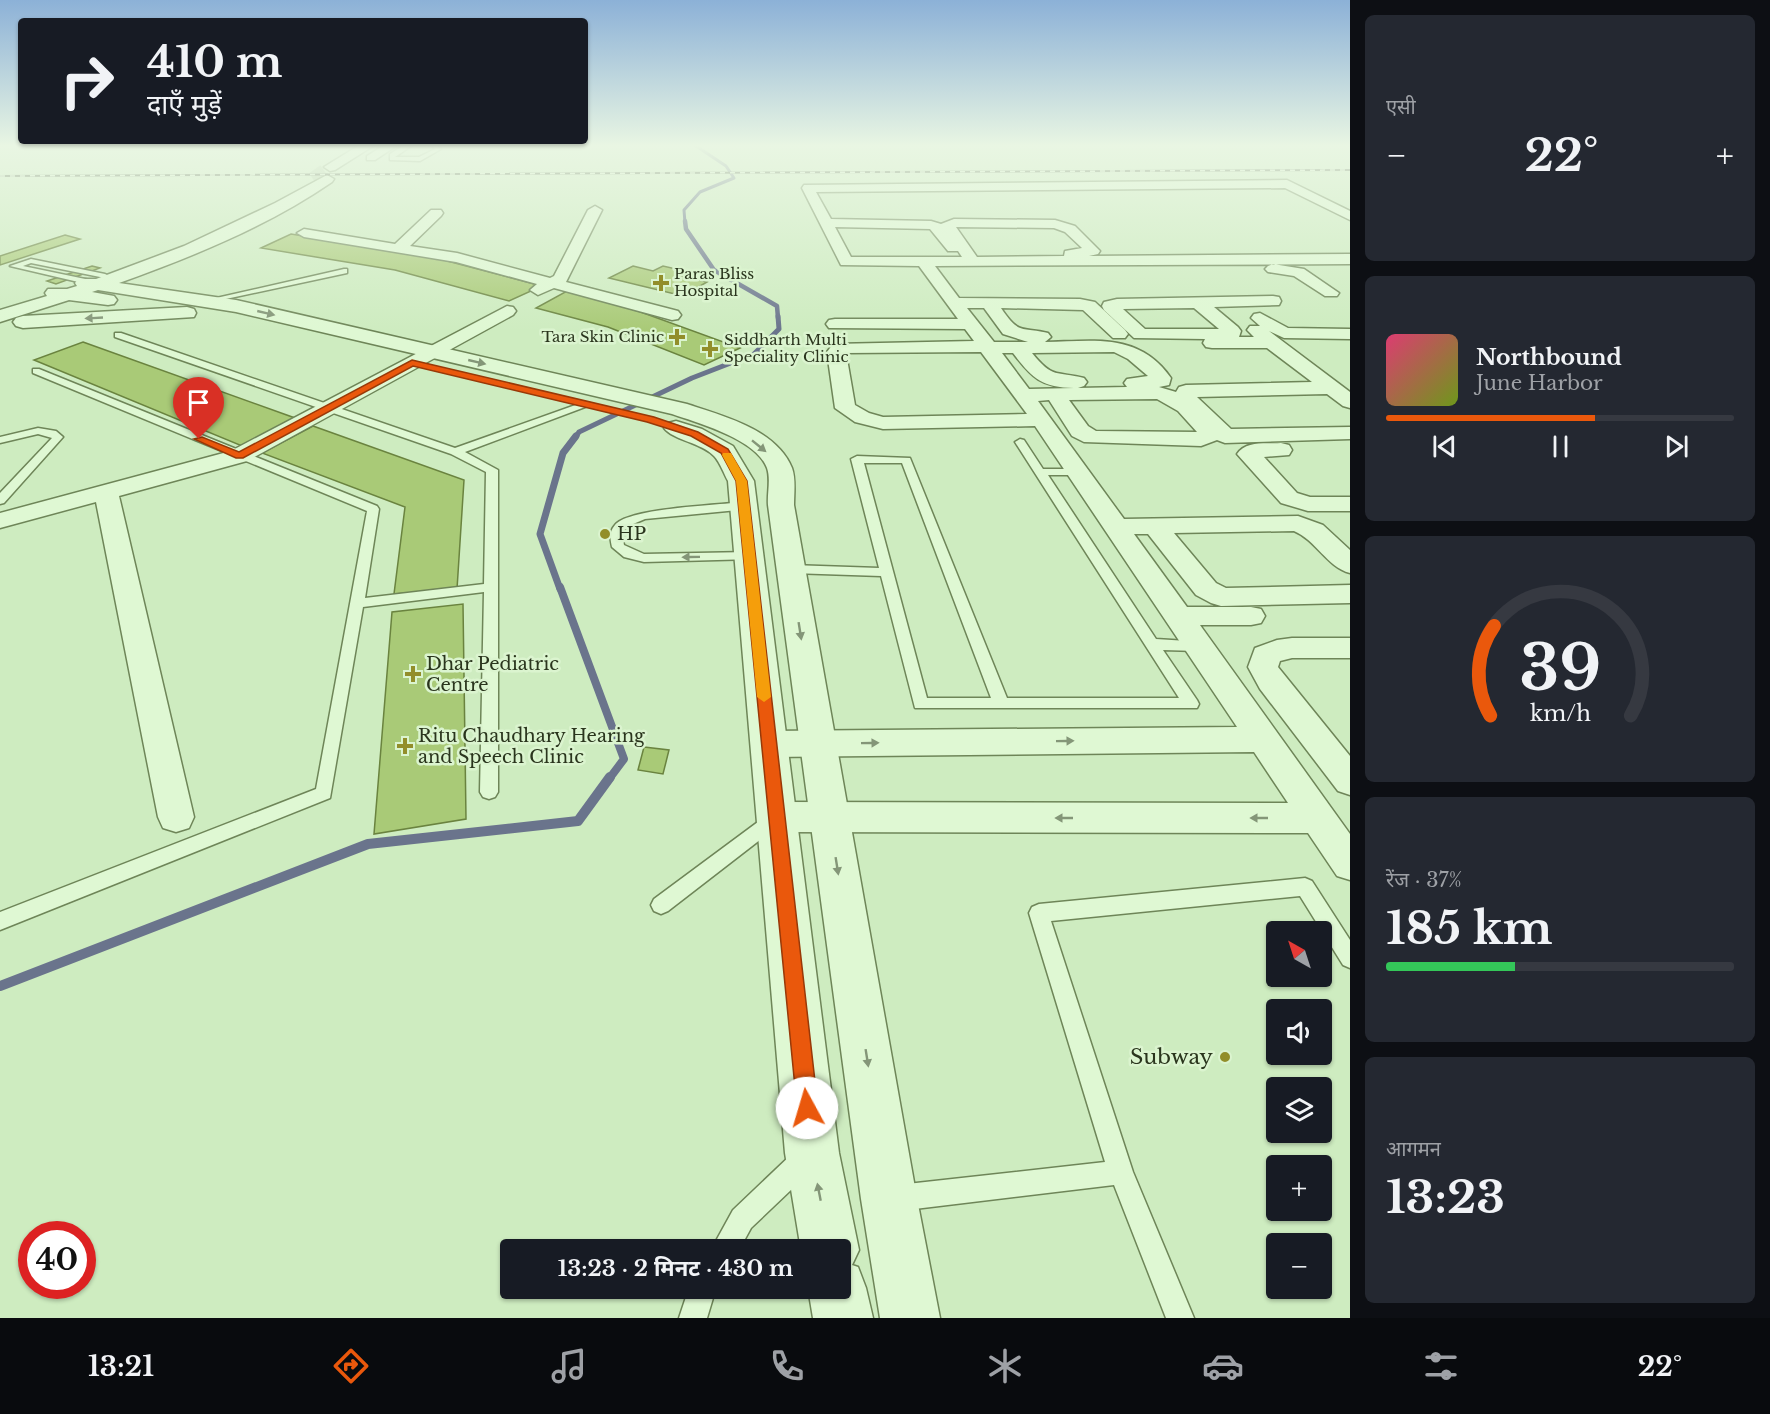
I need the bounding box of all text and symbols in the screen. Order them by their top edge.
text: 410 m [147,36,283,88]
icon: right [48,42,126,120]
text: दाएँ मुड़ें [147,88,222,121]
text: एसी [1386,95,1416,119]
text: 22° [1525,127,1598,183]
text: − [1386,135,1407,176]
text: + [1716,135,1734,176]
place label: Paras Bliss Hospital [674,264,754,300]
marker: Paras Bliss Hospital [652,274,670,292]
one-way arrow [257,308,276,318]
one-way arrow [85,313,104,322]
place label: Tara Skin Clinic [541,327,664,346]
marker: Tara Skin Clinic [668,328,686,346]
place label: Siddharth Multi Speciality Clinic [724,330,848,366]
marker: Siddharth Multi Speciality Clinic [701,340,719,358]
text: Northbound [1476,344,1622,371]
one-way arrow [468,357,486,367]
text: June Harbor [1476,371,1603,395]
pin [173,377,224,439]
icon: arrive [182,386,215,419]
icon: previous [1428,430,1461,463]
icon: pause [1544,430,1577,463]
icon: next [1660,430,1693,463]
one-way arrow [751,440,767,453]
place label: HP [617,523,646,545]
marker: HP [598,527,612,541]
one-way arrow [681,553,700,562]
one-way arrow [796,622,805,641]
text: 39 [1519,629,1601,707]
place label: Dhar Pediatric Centre [426,653,559,696]
marker: Dhar Pediatric Centre [404,665,422,683]
text: km/h [1530,700,1591,727]
place label: Ritu Chaudhary Hearing and Speech Clinic [418,725,645,768]
one-way arrow [1055,736,1074,746]
marker: Ritu Chaudhary Hearing and Speech Clinic [396,737,414,755]
one-way arrow [860,738,879,748]
one-way arrow [1055,813,1074,823]
one-way arrow [1250,813,1269,823]
one-way arrow [833,856,842,875]
text: रेंज · 37% [1386,868,1462,892]
text: 185 km [1386,900,1553,956]
north arrow [1266,921,1332,987]
map controls [1266,921,1332,1299]
button: sound [1266,999,1332,1065]
place label: Subway [1130,1044,1214,1070]
one-way arrow [863,1049,872,1068]
marker: Subway [1218,1050,1232,1064]
position arrow [775,1076,839,1140]
button: layers [1266,1077,1332,1143]
text: आगमन [1386,1137,1441,1161]
button: + [1266,1155,1332,1221]
text: 13:23 [1386,1169,1505,1225]
one-way arrow [815,1182,824,1201]
speed limit sign: 40 [18,1221,96,1299]
button: − [1266,1233,1332,1299]
text: 13:23 · 2 मिनट · 430 m [558,1255,793,1282]
icon: directions [330,1345,372,1387]
icon: music [548,1345,590,1387]
icon: phone [766,1345,808,1387]
icon: climate [984,1345,1026,1387]
icon: car [1202,1345,1244,1387]
icon: filters [1420,1345,1462,1387]
text: 13:21 [88,1350,154,1383]
text: 22° [1638,1350,1682,1383]

